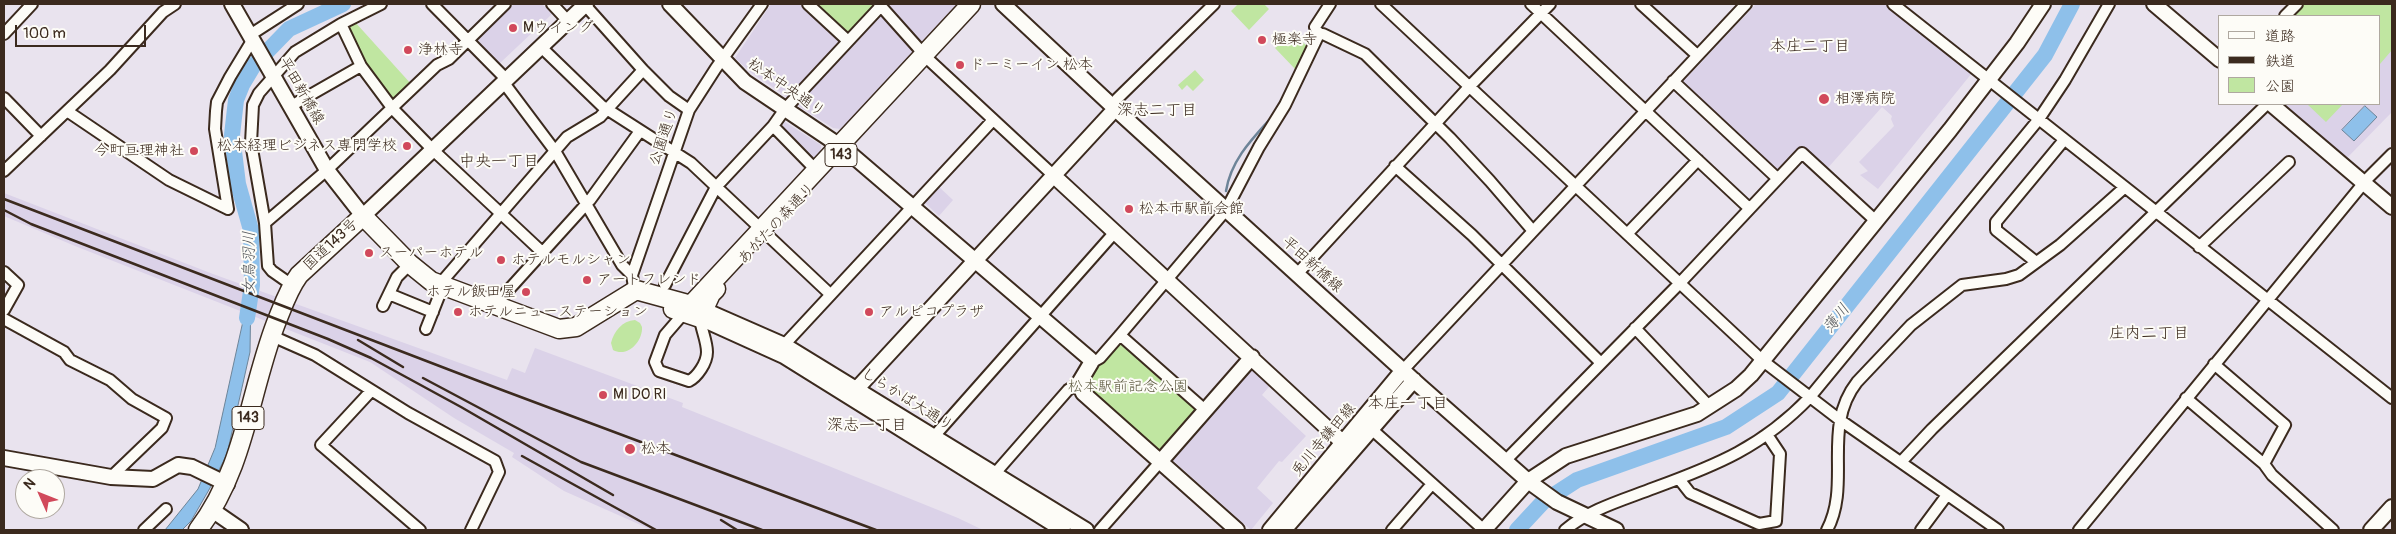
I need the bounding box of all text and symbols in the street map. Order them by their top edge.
scale bar [18,15,149,47]
legend [2218,15,2381,105]
place label: Mウイング [523,19,594,37]
marker: Mウイング [507,22,519,34]
text: 100 m [23,24,66,43]
text: 道路 [2265,27,2295,46]
place label: 極楽寺 [1272,31,1317,49]
marker: 極楽寺 [1256,34,1268,46]
district label: 本庄二丁目 [1770,37,1850,57]
place label: 浄林寺 [418,41,463,59]
marker: 浄林寺 [402,44,414,56]
text: 鉄道 [2265,52,2295,71]
street label: 平田新橋線 [274,54,328,128]
street label: 松本中央通り [744,55,828,121]
place label: ドーミーイン 松本 [970,56,1093,74]
marker: ドーミーイン 松本 [954,59,966,71]
text: 公園 [2265,77,2295,96]
place label: 相澤病院 [1835,90,1895,108]
marker: 相澤病院 [1817,92,1831,106]
district label: 深志二丁目 [1117,101,1197,121]
street label: 公園通り [646,106,682,168]
place label: 松本経理ビジネス専門学校 [217,137,397,155]
marker: 松本経理ビジネス専門学校 [401,140,413,152]
place label: 今町亘理神社 [94,142,184,160]
road number: 143 [825,144,857,166]
marker: 今町亘理神社 [188,145,200,157]
district label: 中央一丁目 [459,152,539,172]
street label: あがたの森通り [735,179,819,269]
place label: 松本市駅前会館 [1139,200,1244,218]
marker: 松本市駅前会館 [1123,203,1135,215]
street label: 国道143号 [300,215,362,275]
water label: 女鳥羽川 [240,231,260,295]
street label: 平田新橋線 [1278,233,1346,297]
place label: スーパーホテル [379,244,483,262]
marker: スーパーホテル [363,247,375,259]
place label: ホテルモルシャン [511,251,631,269]
marker: ホテルモルシャン [495,254,507,266]
place label: アートフレンド [597,271,701,289]
marker: アートフレンド [581,274,593,286]
place label: ホテル飯田屋 [426,283,516,301]
marker: ホテル飯田屋 [520,286,532,298]
water label: 薄川 [1820,300,1854,338]
place label: ホテルニューステーション [468,303,648,321]
place label: アルピコプラザ [879,303,984,321]
marker: ホテルニューステーション [452,306,464,318]
marker: アルピコプラザ [863,306,875,318]
district label: 庄内二丁目 [2109,324,2189,344]
street label: しらかば大通り [858,365,956,435]
park label: 松本駅前記念公園 [1068,378,1188,396]
place label: MI DO RI [613,386,666,404]
marker: MI DO RI [597,389,609,401]
district label: 本庄一丁目 [1368,394,1448,414]
street label: 兎川寺鎌田線 [1288,400,1360,480]
road number: 143 [232,406,264,429]
district label: 深志一丁目 [827,416,907,436]
place label: 松本 [641,440,671,458]
marker: 松本 [623,442,637,456]
north arrow [15,469,65,519]
text: N [20,475,39,493]

